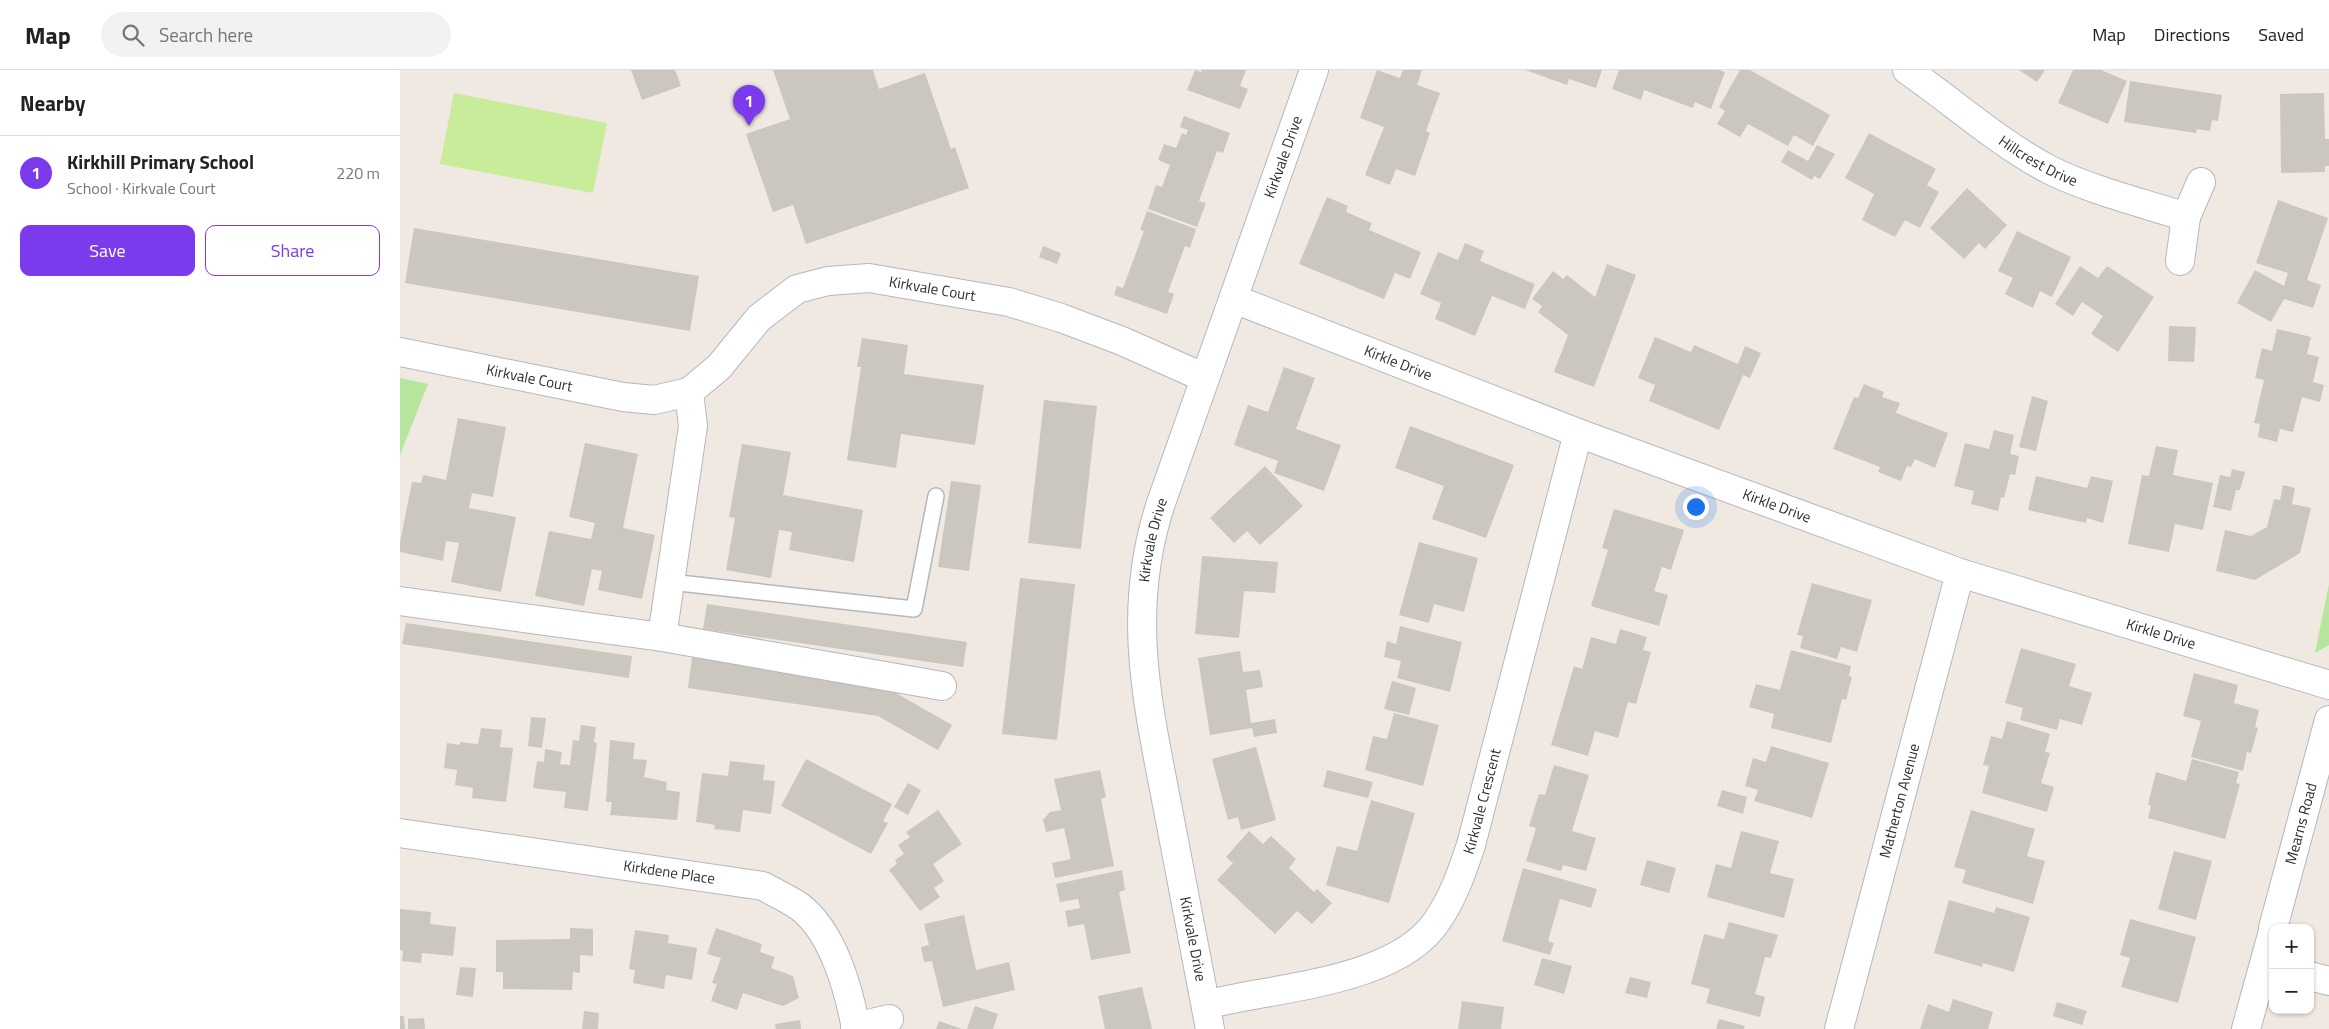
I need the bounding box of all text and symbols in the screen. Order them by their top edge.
search box [101,12,451,57]
text: Map [25,17,71,53]
text: Search here [159,20,253,49]
icon: search [119,21,147,49]
text: Map [2092,21,2126,48]
text: Directions [2154,21,2230,48]
text: Saved [2258,21,2304,48]
pin: 1 [733,85,765,126]
text: Nearby [20,87,85,119]
street label: Kirkvale Drive [1258,112,1308,201]
street label: Hillcrest Drive [1994,129,2081,192]
text: Kirkhill Primary School [67,147,254,176]
text: 1 [32,161,40,185]
text: 220 m [336,161,380,185]
text: School · Kirkvale Court [67,176,216,200]
button: Save [20,225,195,276]
button: Share [205,225,380,276]
street label: Kirkvale Court [887,270,978,307]
street label: Kirkle Drive [1361,339,1436,386]
street label: Kirkvale Court [484,358,575,398]
street label: Kirkle Drive [1740,482,1815,529]
street label: Kirkvale Drive [1132,494,1173,583]
your location [1683,494,1709,520]
street label: Kirkle Drive [2124,612,2199,655]
street label: Matherton Avenue [1873,741,1925,861]
street label: Kirkvale Crescent [1457,745,1507,857]
street label: Mearns Road [2279,780,2323,867]
street label: Kirkdene Place [622,854,717,890]
street label: Kirkvale Drive [1174,895,1213,983]
map controls [2269,924,2314,1014]
button: + [2269,924,2314,969]
button: − [2269,969,2314,1014]

